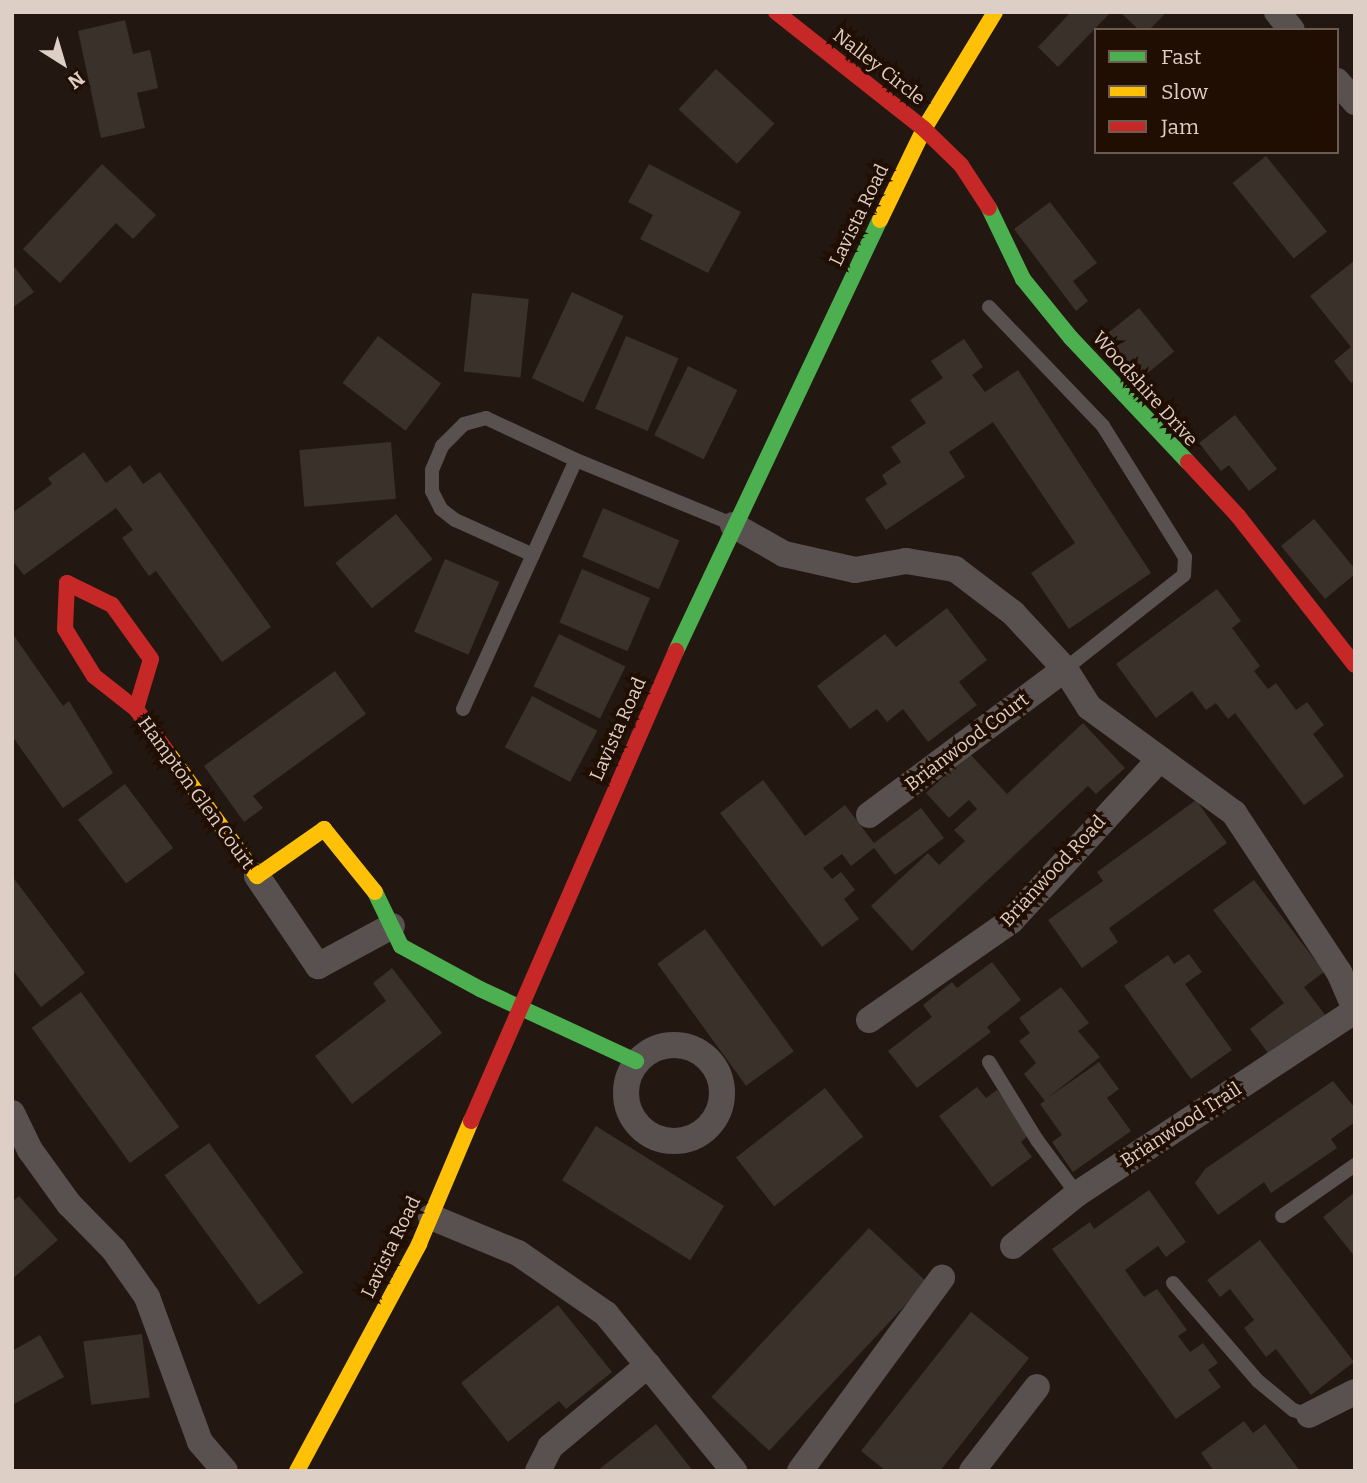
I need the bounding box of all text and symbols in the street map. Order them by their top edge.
street label: Nalley Circle [828,24,930,110]
north arrow [28,28,98,98]
legend [1094,28,1339,154]
text: Fast [1161,44,1201,70]
text: N [63,67,89,94]
text: Slow [1161,79,1208,105]
text: Jam [1161,114,1199,140]
street label: Lavista Road [825,160,893,270]
street label: Woodshire Drive [1087,327,1203,451]
street label: Lavista Road [585,674,651,784]
street label: Brianwood Court [901,688,1033,796]
street label: Hampton Glen Court [133,712,259,874]
street label: Brianwood Road [996,811,1110,931]
street label: Brianwood Trail [1116,1078,1246,1172]
street label: Lavista Road [357,1192,425,1302]

